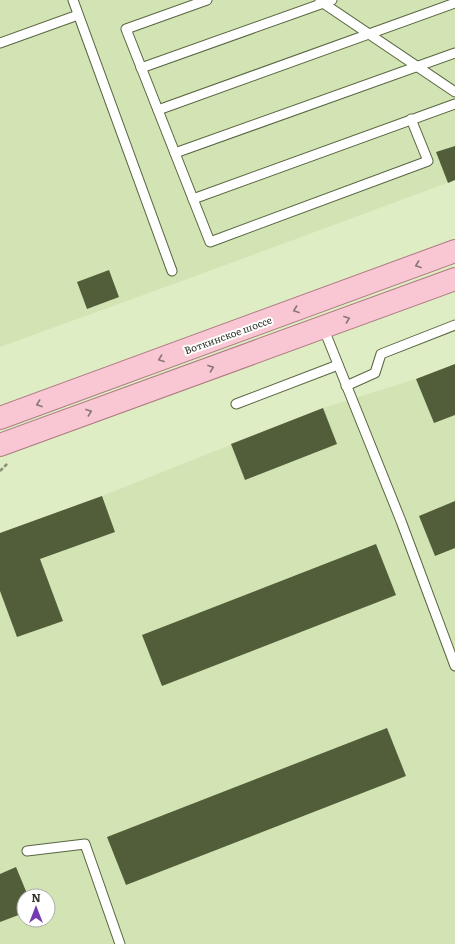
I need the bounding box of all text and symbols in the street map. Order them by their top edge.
one-way arrow [415,260,422,268]
one-way arrow [293,305,300,313]
street label: Воткинское шоссе [182,312,274,357]
one-way arrow [343,315,350,323]
one-way arrow [158,355,165,363]
one-way arrow [208,364,215,373]
one-way arrow [36,399,43,408]
one-way arrow [86,409,93,417]
north arrow [16,888,56,928]
text: N [31,889,41,905]

